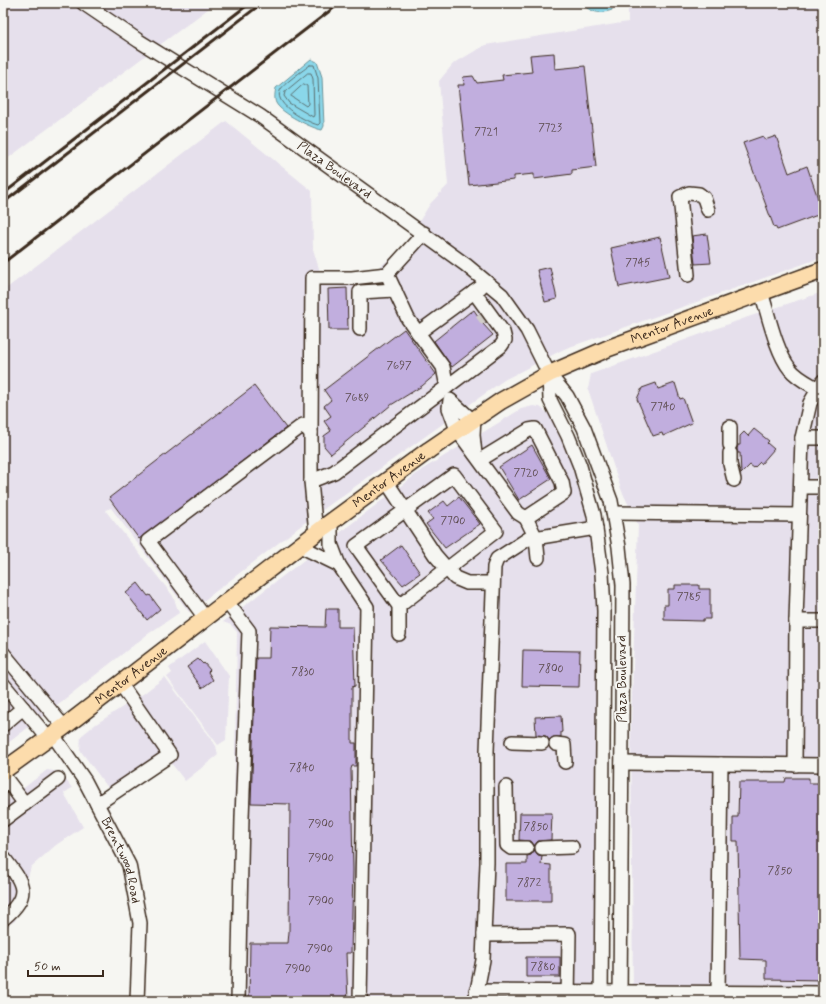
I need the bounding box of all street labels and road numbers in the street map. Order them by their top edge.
street label: Plaza Boulevard [294,137,375,203]
street label: Mentor Avenue [628,302,716,348]
street label: Mentor Avenue [349,447,429,512]
street label: Plaza Boulevard [614,635,631,723]
street label: Mentor Avenue [92,642,171,709]
street label: Brentwood Road [97,814,145,905]

